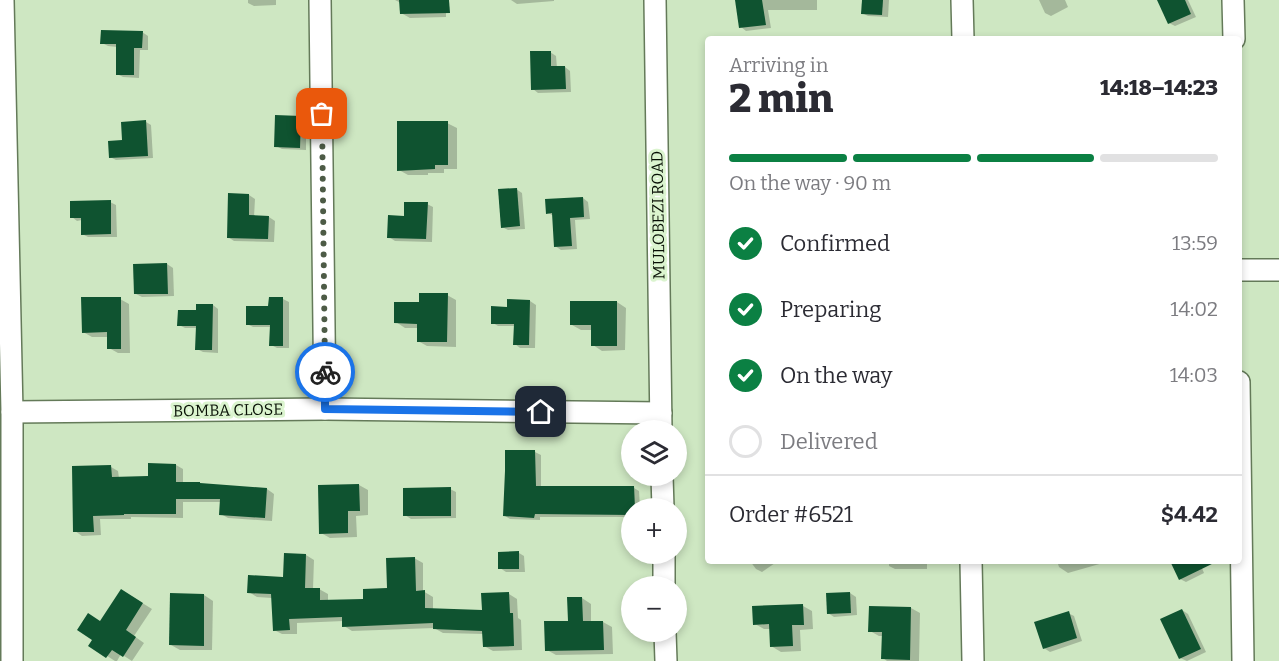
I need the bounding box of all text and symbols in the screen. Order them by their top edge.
text: Arriving in [729,53,828,77]
text: 14:18–14:23 [1100,74,1218,101]
text: 2 min [729,76,833,122]
pin [296,88,347,139]
icon: bag [305,97,338,130]
street label: MULOBEZI ROAD [647,151,669,279]
text: On the way · 90 m [729,171,891,195]
icon: check [729,227,762,260]
text: Confirmed [780,230,890,257]
text: 13:59 [1172,231,1218,255]
icon: check [729,293,762,326]
text: Preparing [780,296,882,323]
text: 14:02 [1170,297,1218,321]
courier [295,342,355,402]
icon: bike [309,356,342,389]
icon: check [729,359,762,392]
text: On the way [780,362,892,389]
text: 14:03 [1170,363,1218,387]
pin [515,386,566,437]
icon: home [524,395,557,428]
street label: BOMBA CLOSE [173,400,283,420]
map controls [621,420,687,642]
button: layers [621,420,687,486]
text: Delivered [780,428,878,455]
button: + [621,498,687,564]
text: Order #6521 [729,501,853,528]
text: $4.42 [1161,501,1218,528]
button: − [621,576,687,642]

